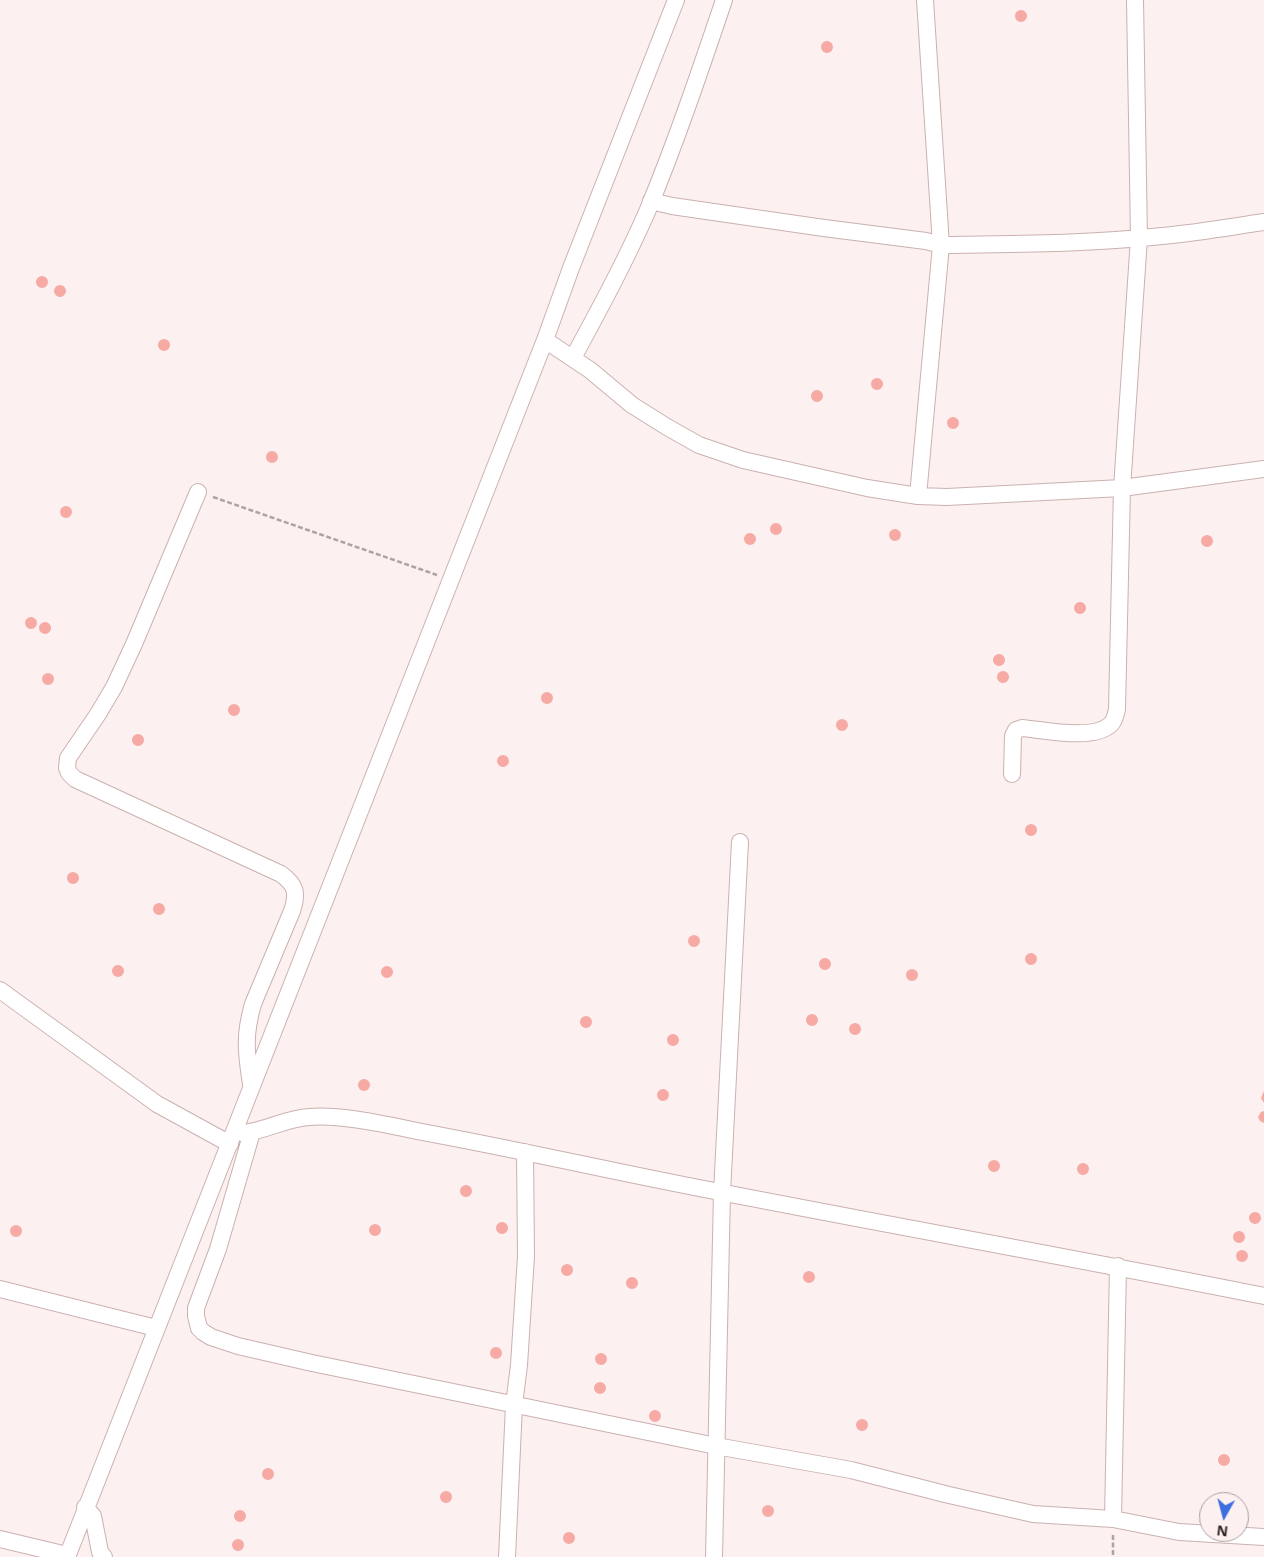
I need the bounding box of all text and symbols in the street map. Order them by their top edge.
north arrow [1199,1492,1249,1542]
text: N [1215,1521,1229,1542]

